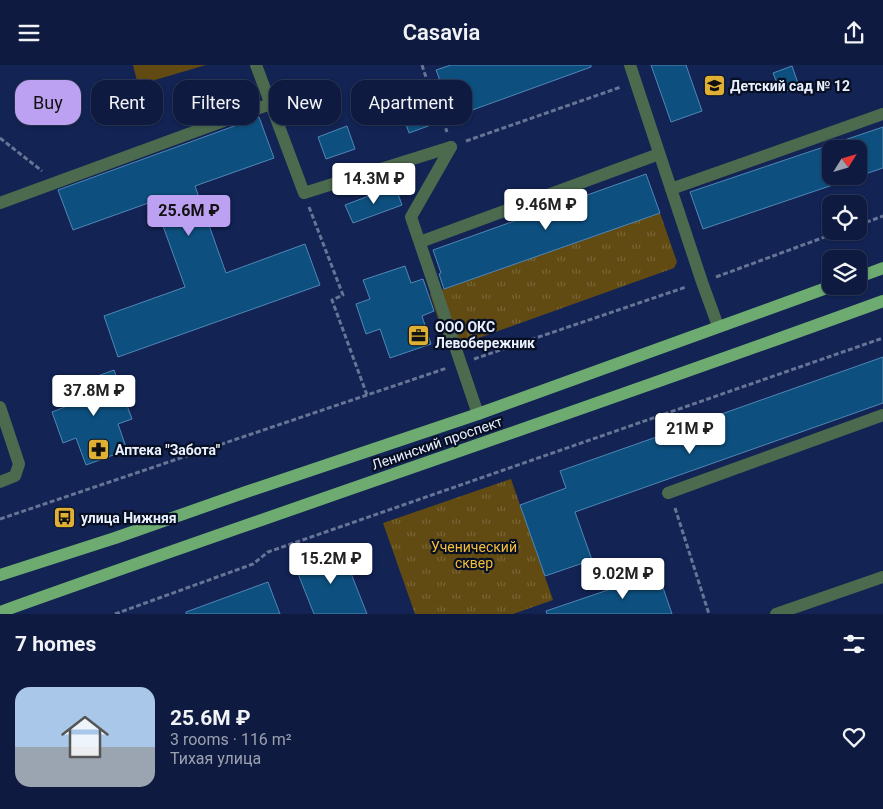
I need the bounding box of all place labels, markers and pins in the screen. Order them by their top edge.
school or university icon: Детский сад № 12 [702,74,726,98]
place label: Детский сад № 12 [730,78,850,94]
pin: 14.3M ₽ [328,163,420,205]
pin: 9.46M ₽ [500,189,592,231]
pin: 25.6M ₽ [143,195,235,237]
place label: ООО ОКС Левобережник [435,319,535,351]
office icon: ООО ОКС Левобережник [407,323,431,347]
pin: 37.8M ₽ [48,375,140,417]
pin: 21M ₽ [655,413,725,455]
pharmacy icon: Аптека "Забота" [87,438,111,462]
place label: Аптека "Забота" [115,442,221,458]
bus stop icon: улица Нижняя [53,506,77,530]
place label: улица Нижняя [81,510,177,526]
pin: 15.2M ₽ [285,543,377,585]
pin: 9.02M ₽ [577,557,669,600]

